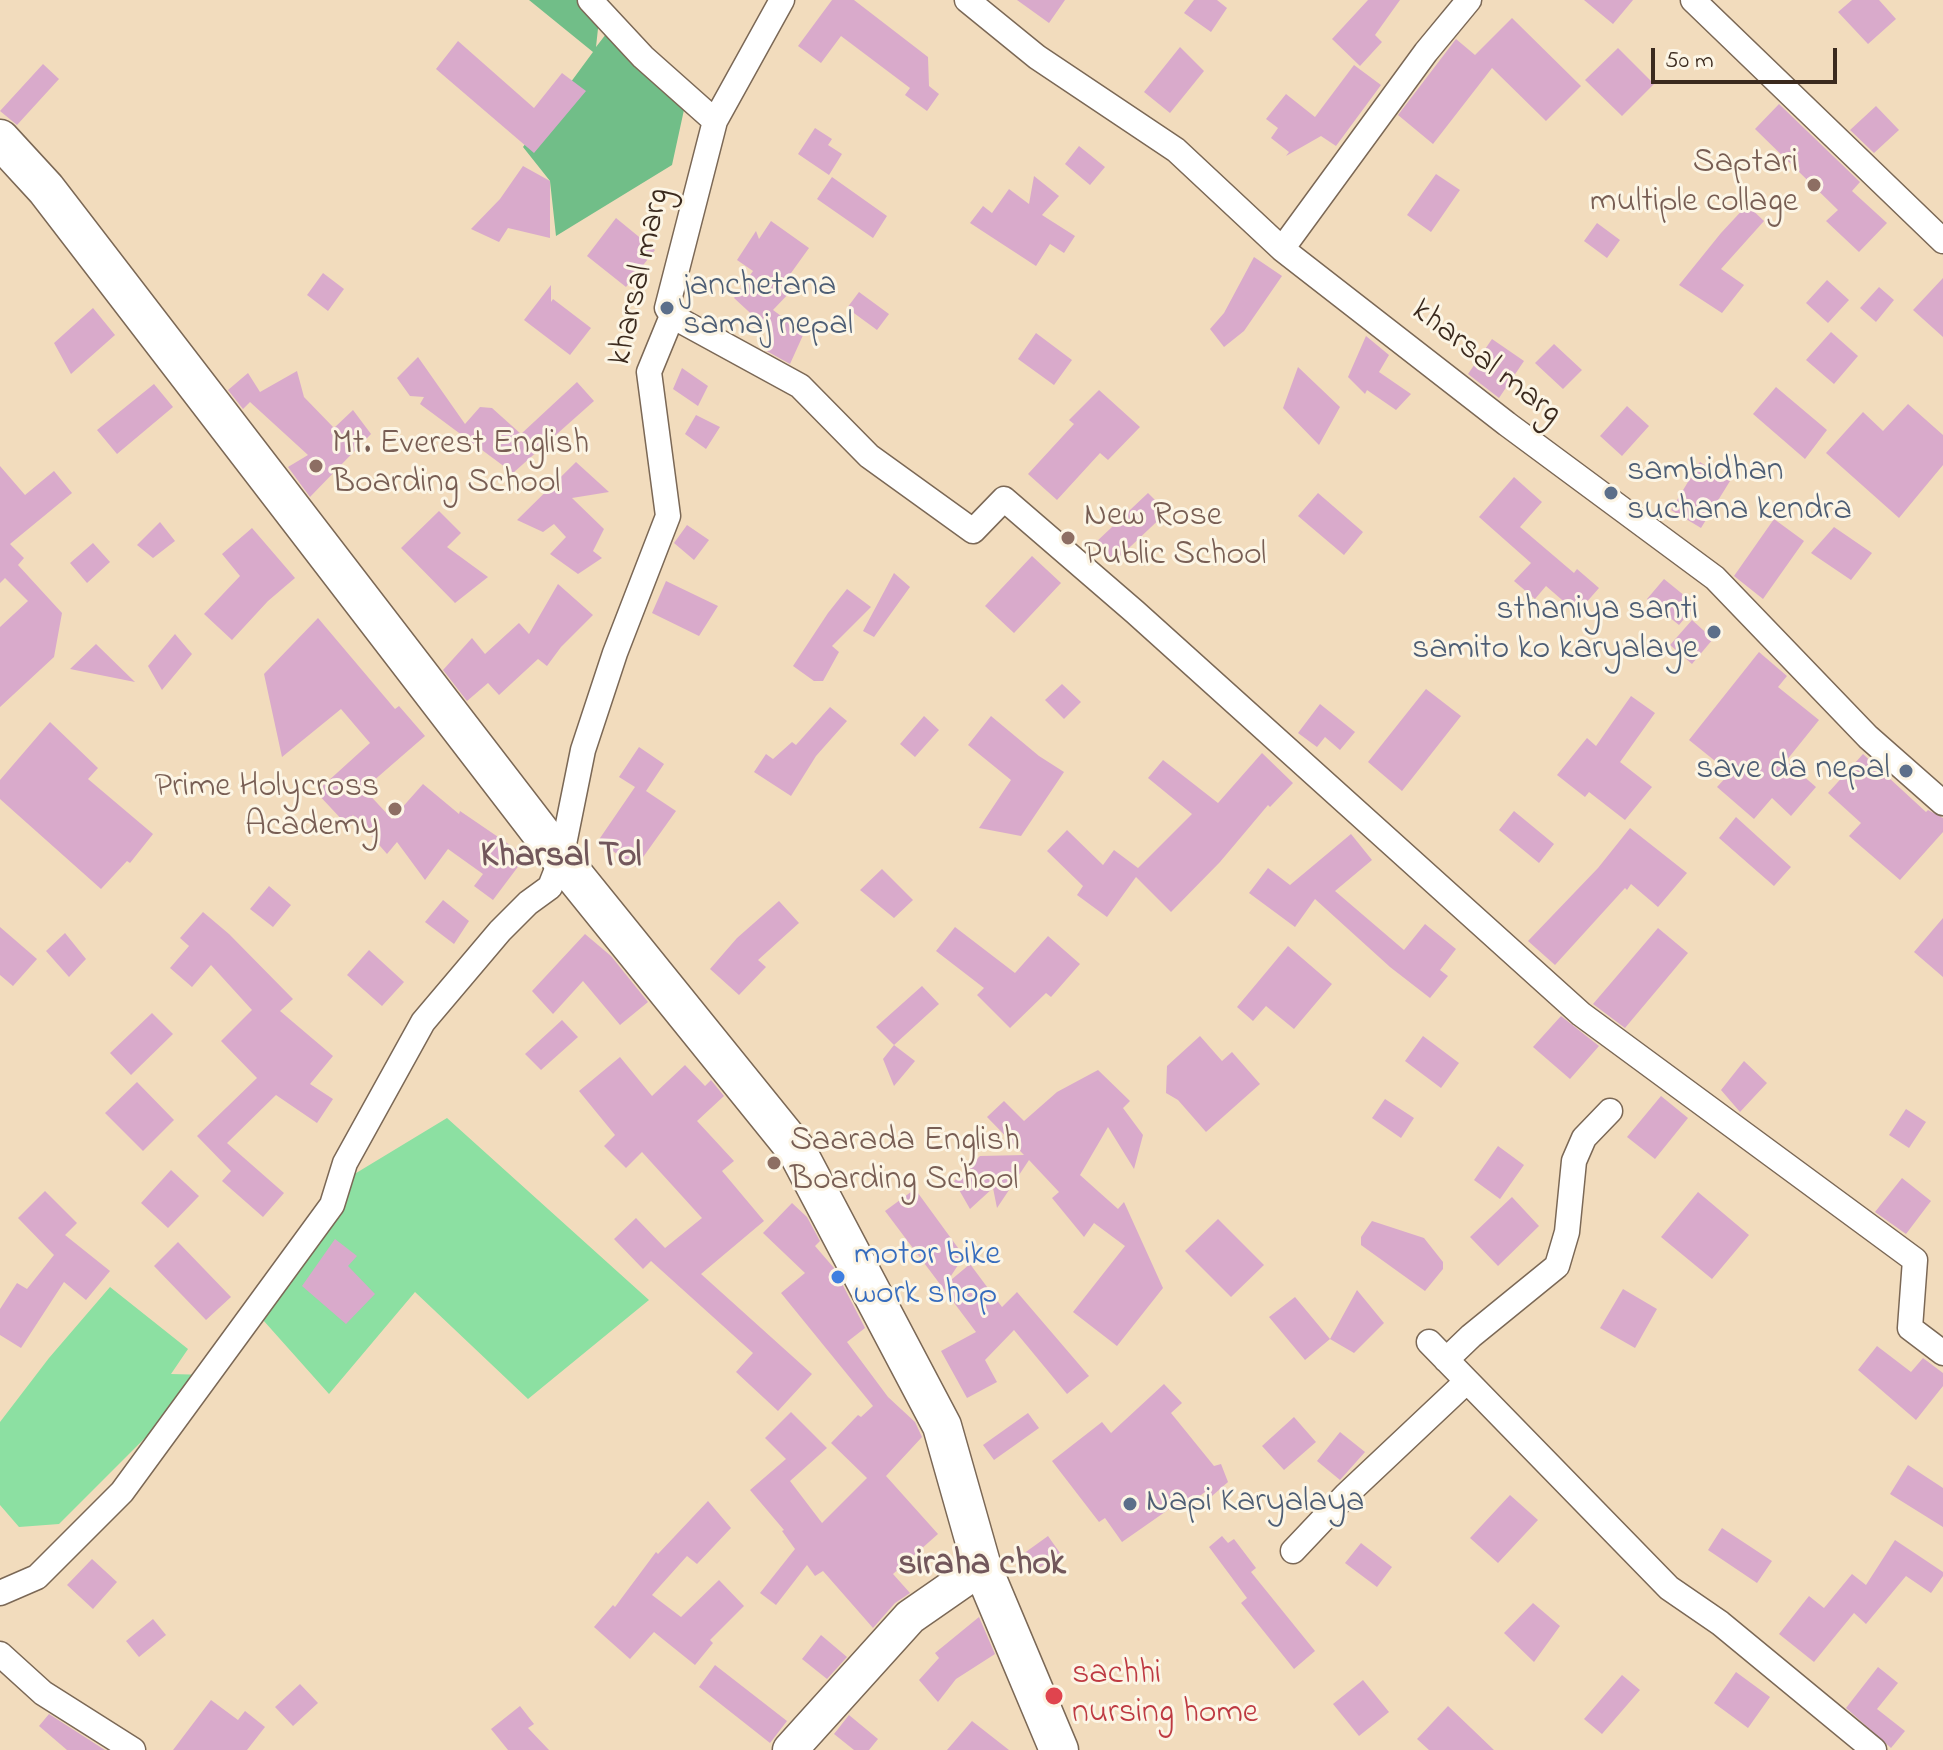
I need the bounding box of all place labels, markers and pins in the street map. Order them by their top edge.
place label: Saptari multiple collage [1590,145,1798,224]
marker: Saptari multiple collage [1805,176,1823,194]
place label: janchetana samaj nepal [683,268,853,348]
marker: janchetana samaj nepal [658,299,676,317]
place label: Mt. Everest English Boarding School [332,426,589,506]
place label: sambidhan suchana kendra [1627,453,1852,532]
marker: Mt. Everest English Boarding School [307,457,325,475]
marker: sambidhan suchana kendra [1602,484,1620,502]
place label: New Rose Public School [1084,498,1266,578]
marker: New Rose Public School [1059,529,1077,547]
place label: sthaniya santi samito ko karyalaye [1412,592,1698,672]
marker: sthaniya santi samito ko karyalaye [1705,623,1723,641]
place label: save da nepal [1696,751,1890,791]
marker: save da nepal [1897,762,1915,780]
place label: Prime Holycross Academy [155,769,379,848]
marker: Prime Holycross Academy [386,800,404,818]
place label: Saarada English Boarding School [790,1123,1020,1202]
marker: Saarada English Boarding School [765,1154,783,1172]
place label: motor bike work shop [854,1237,1000,1316]
marker: motor bike work shop [829,1268,847,1286]
place label: Napi Karyalaya [1146,1484,1364,1524]
marker: Napi Karyalaya [1121,1495,1139,1513]
place label: sachhi nursing home [1072,1656,1258,1736]
marker: sachhi nursing home [1043,1685,1065,1707]

